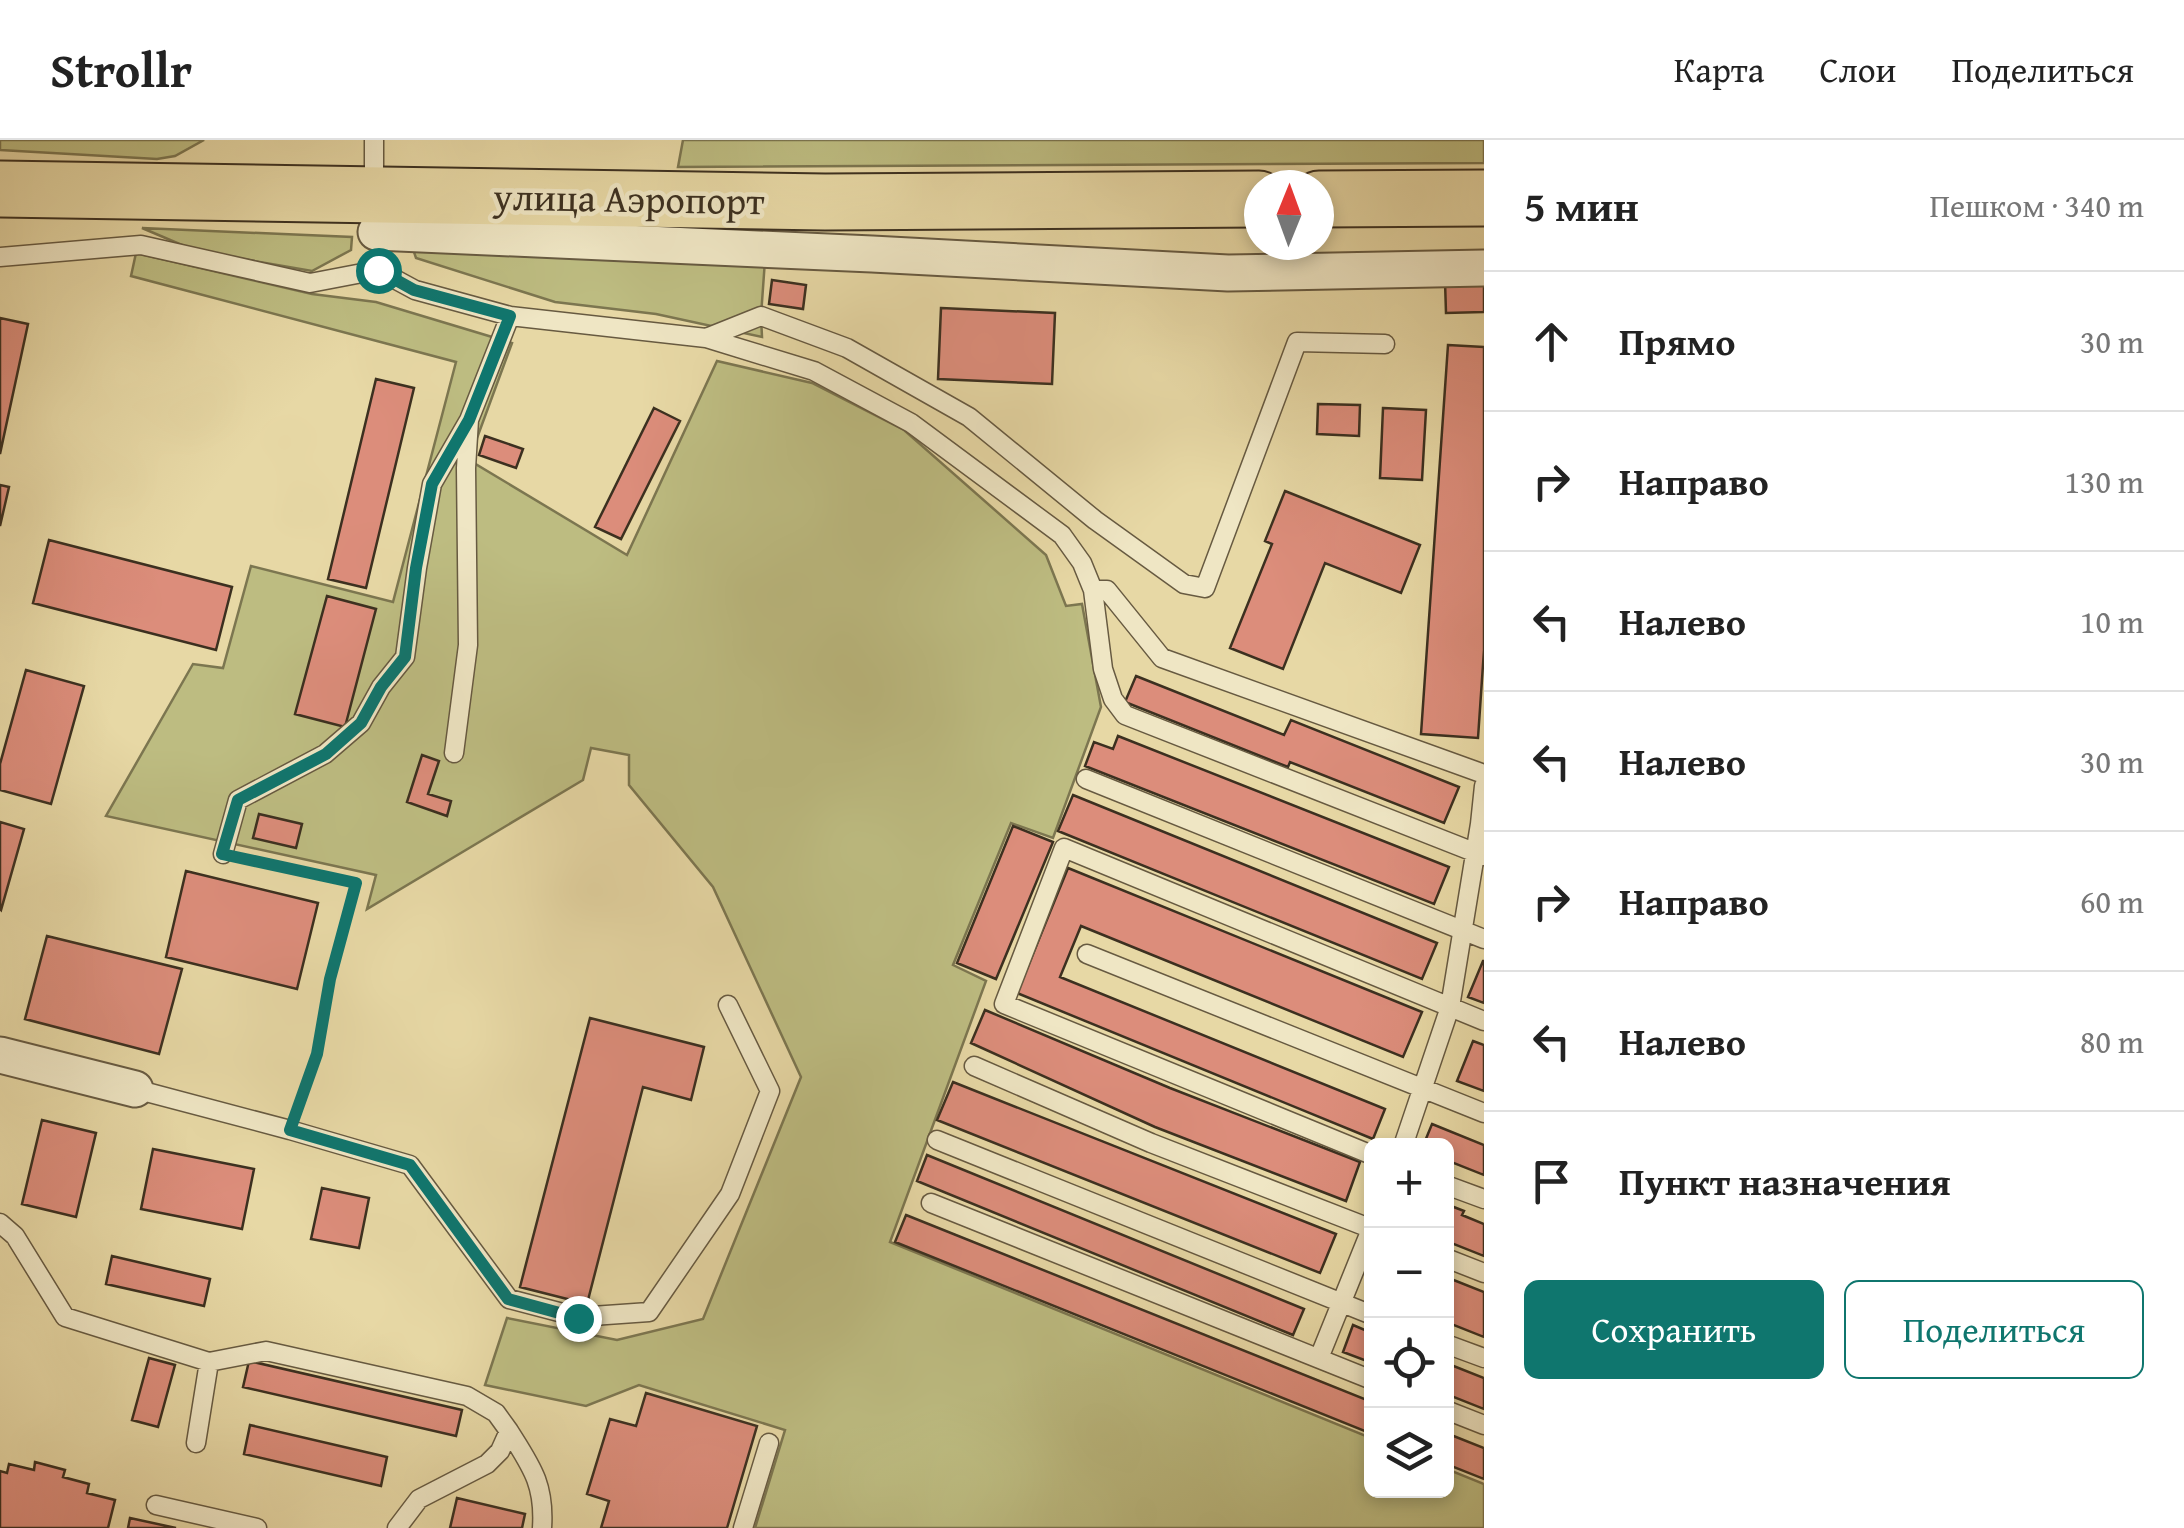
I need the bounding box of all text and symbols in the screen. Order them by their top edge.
text: Strollr [50,34,192,105]
text: Карта [1674,44,1764,95]
text: Слои [1819,44,1896,95]
text: Поделиться [1951,44,2134,95]
street label: улица Аэропорт [492,168,766,228]
north arrow [1244,170,1334,260]
text: 5 мин [1524,175,1639,236]
text: Пешком · 340 m [1929,182,2144,229]
route start [356,248,402,294]
text: Прямо [1619,313,1735,369]
icon: ahead [1524,314,1579,369]
text: 30 m [2080,318,2144,365]
text: Направо [1619,453,1769,509]
icon: right [1524,454,1579,509]
text: 130 m [2065,458,2144,505]
text: Налево [1619,593,1746,649]
icon: left [1524,594,1579,649]
text: 10 m [2080,598,2144,645]
text: Налево [1619,733,1746,789]
icon: left [1524,734,1579,789]
text: 30 m [2080,738,2144,785]
text: Направо [1619,873,1769,929]
icon: right [1524,874,1579,929]
text: 60 m [2080,878,2144,925]
text: Налево [1619,1013,1746,1069]
icon: left [1524,1014,1579,1069]
text: 80 m [2080,1018,2144,1065]
map controls [1364,1138,1454,1498]
button: + [1364,1138,1454,1228]
text: Пункт назначения [1619,1153,1951,1209]
icon: arrive [1524,1154,1579,1209]
button: − [1364,1228,1454,1318]
button: Сохранить [1524,1280,1824,1379]
button: Поделиться [1844,1280,2144,1379]
route end [556,1296,602,1342]
button: locate [1364,1318,1454,1408]
button: layers [1364,1408,1454,1498]

